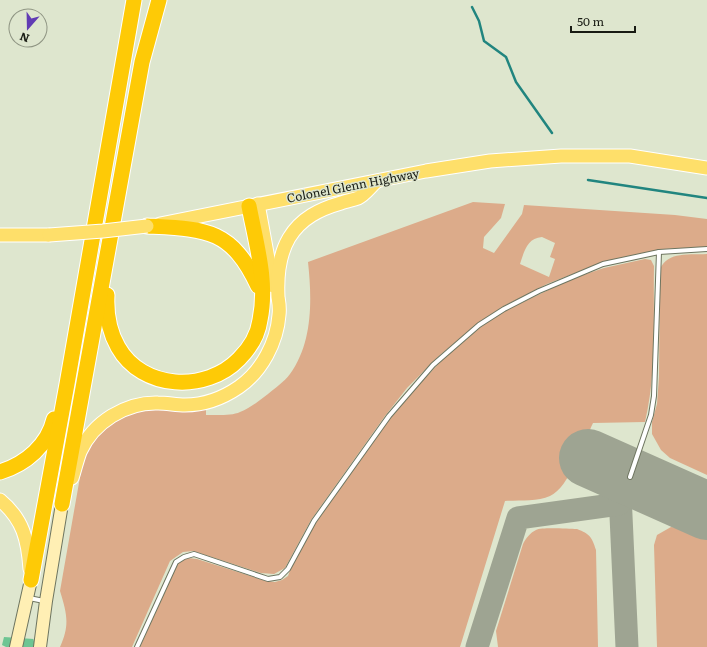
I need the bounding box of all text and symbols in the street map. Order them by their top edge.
north arrow [8,8,48,48]
scale bar [571,8,635,34]
text: 50 m [577,12,604,30]
text: N [17,29,31,47]
street label: Colonel Glenn Highway [285,163,421,207]

